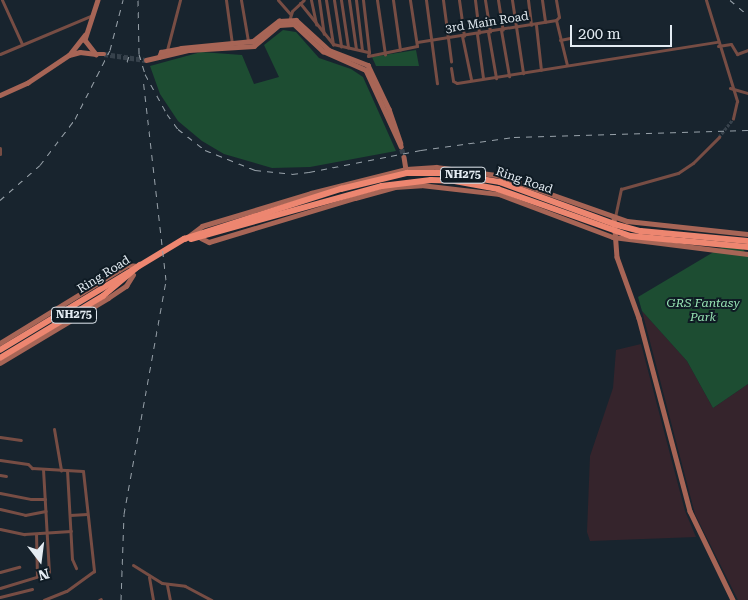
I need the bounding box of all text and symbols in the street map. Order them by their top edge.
street label: 3rd Main Road [444,9,530,37]
scale bar [573,15,676,47]
text: 200 m [578,25,621,43]
street label: Ring Road [494,165,554,197]
road number: NH275 [439,166,487,184]
street label: Ring Road [75,253,133,297]
park label: GRS Fantasy Park [666,297,740,325]
road number: NH275 [50,306,98,324]
north arrow [15,535,65,585]
text: N [37,565,51,584]

